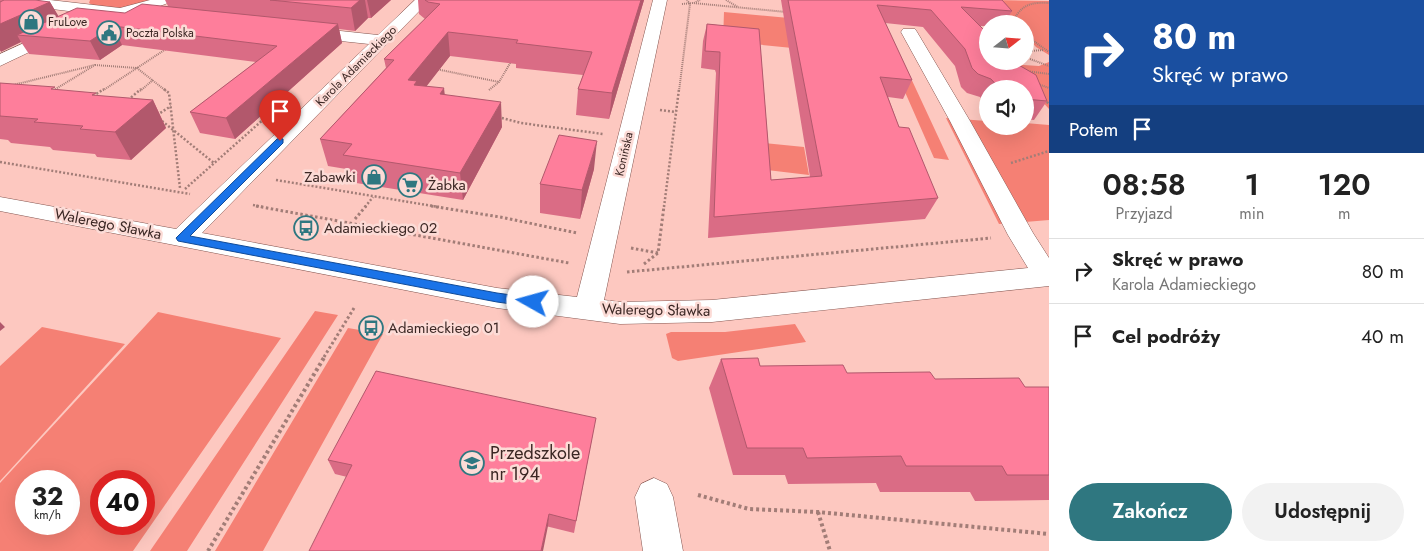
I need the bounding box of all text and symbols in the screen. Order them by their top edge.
shop icon: FruLove [18,9,44,35]
text: 80 m [1152,12,1236,62]
place label: FruLove [48,13,87,31]
north arrow [979,15,1034,70]
map controls [979,15,1034,135]
public building icon: Poczta Polska [96,20,122,46]
icon: right [1069,20,1134,85]
street label: Karola Adamieckiego [311,21,401,111]
place label: Poczta Polska [126,24,194,42]
text: Skręć w prawo [1152,58,1288,90]
button: sound [979,80,1034,135]
pin [259,90,301,141]
icon: arrive [266,97,294,125]
icon: arrive [1128,115,1156,143]
text: Potem [1069,116,1118,143]
street label: Konińska [610,130,638,178]
text: 08:58 [1102,163,1186,206]
text: 1 [1244,163,1259,206]
text: 120 [1318,163,1371,206]
shop icon: Zabawki [361,164,387,190]
place label: Zabawki [304,166,356,188]
supermarket icon: Żabka [397,172,423,198]
place label: Żabka [428,174,466,196]
text: Przyjazd [1116,202,1173,225]
text: min [1239,202,1264,225]
text: m [1338,202,1350,225]
street label: Walerego Sławka [53,203,163,245]
bus stop icon: Adamieckiego 02 [293,215,319,241]
place label: Adamieckiego 02 [324,217,437,239]
text: Skręć w prawo [1112,246,1244,273]
icon: right [1069,257,1097,285]
text: 80 m [1362,258,1404,285]
text: Karola Adamieckiego [1112,273,1256,296]
position arrow [506,275,558,327]
street label: Walerego Sławka [602,298,710,322]
bus stop icon: Adamieckiego 01 [358,315,384,341]
place label: Adamieckiego 01 [388,317,499,339]
icon: arrive [1069,322,1097,350]
text: Cel podróży [1112,323,1220,350]
text: 40 m [1361,323,1404,350]
place label: Przedszkole nr 194 [490,440,580,487]
school or university icon: Przedszkole nr 194 [459,450,485,476]
speed limit sign: 40 [90,470,155,535]
text: 32 [32,478,63,514]
button: Zakończ [1069,483,1232,541]
button: Udostępnij [1242,483,1404,541]
text: km/h [34,506,61,524]

